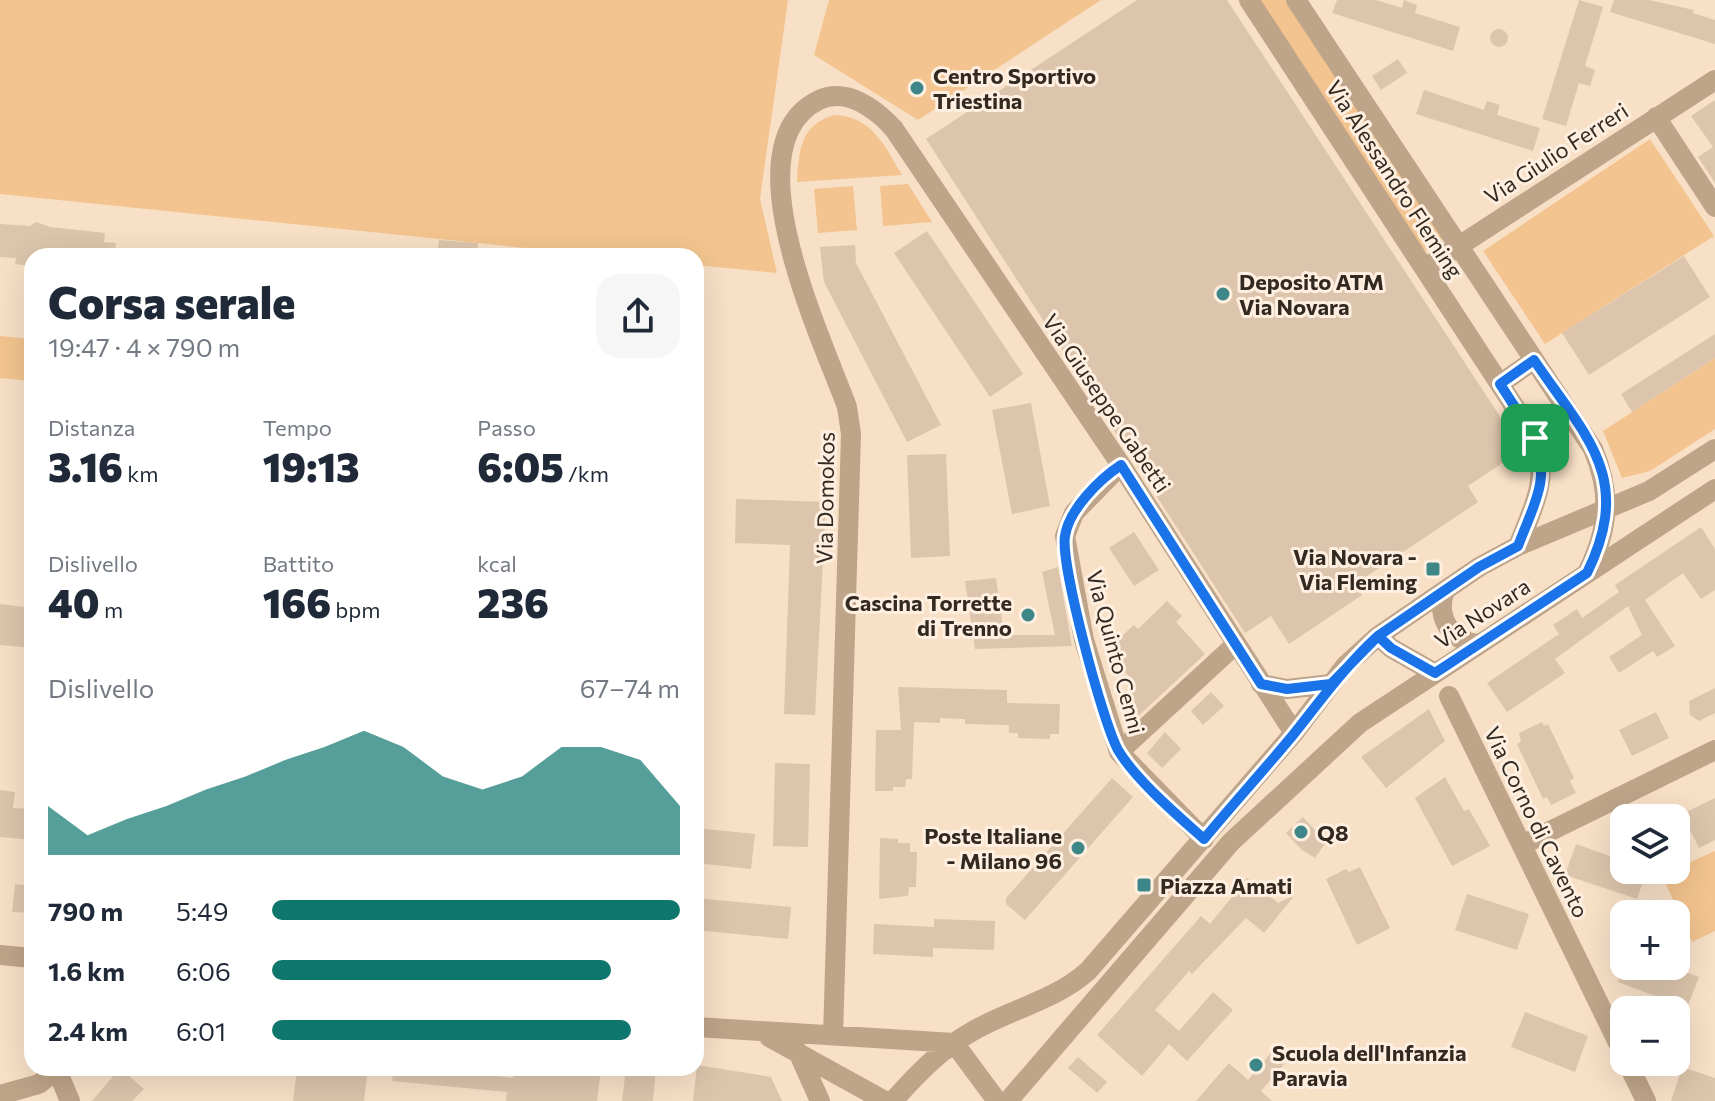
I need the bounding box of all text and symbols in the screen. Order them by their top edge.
place label: Centro Sportivo Triestina [933,62,1096,114]
street label: Via Alessandro Fleming [1321,75,1469,283]
marker: Centro Sportivo Triestina [908,79,926,97]
street label: Via Giulio Ferreri [1479,96,1633,210]
place label: Deposito ATM Via Novara [1239,268,1384,320]
text: Corsa serale [48,274,295,328]
button: share [596,274,680,358]
marker: Deposito ATM Via Novara [1214,285,1232,303]
street label: Via Giuseppe Gabetti [1037,308,1177,498]
text: 19:47 · 4 × 790 m [48,331,240,362]
pin [1501,404,1569,472]
text: Distanza [48,414,135,441]
text: Tempo [263,414,332,441]
text: Passo [477,414,536,441]
icon: arrive [1513,416,1557,460]
street label: Via Domokos [810,432,840,564]
text: 3.16 [48,441,123,490]
text: 19:13 [263,441,360,490]
text: 6:05 [477,441,564,490]
text: km [123,460,158,487]
text: /km [564,460,609,487]
place label: Via Novara - Via Fleming [1293,543,1417,595]
text: Dislivello [48,550,138,577]
text: Battito [263,550,334,577]
text: kcal [477,550,517,577]
marker: Via Novara - Via Fleming [1424,560,1442,578]
street label: Via Quinto Cenni [1081,567,1151,737]
street label: Via Novara [1429,572,1535,654]
text: 40 [48,577,100,626]
text: 166 [263,577,331,626]
text: 236 [477,577,549,626]
place label: Cascina Torrette di Trenno [845,589,1012,641]
text: m [100,596,123,623]
text: bpm [331,596,381,623]
marker: Cascina Torrette di Trenno [1019,606,1037,624]
text: Dislivello [48,672,154,703]
text: 67–74 m [580,672,680,703]
street label: Via Corno di Cavento [1479,722,1595,922]
map controls [1610,804,1690,1076]
button: layers [1610,804,1690,884]
place label: Q8 [1317,819,1349,846]
place label: Poste Italiane - Milano 96 [924,822,1062,874]
marker: Q8 [1292,823,1310,841]
marker: Poste Italiane - Milano 96 [1069,839,1087,857]
place label: Piazza Amati [1160,872,1293,899]
marker: Piazza Amati [1135,876,1153,894]
text: 790 m [48,895,123,926]
text: 5:49 [176,895,228,926]
button: + [1610,900,1690,980]
text: 1.6 km [48,955,125,986]
text: 6:06 [176,955,231,986]
button: − [1610,996,1690,1076]
text: 2.4 km [48,1015,128,1046]
text: 6:01 [176,1015,226,1046]
place label: Scuola dell'Infanzia Paravia [1272,1039,1467,1091]
marker: Scuola dell'Infanzia Paravia [1247,1056,1265,1074]

